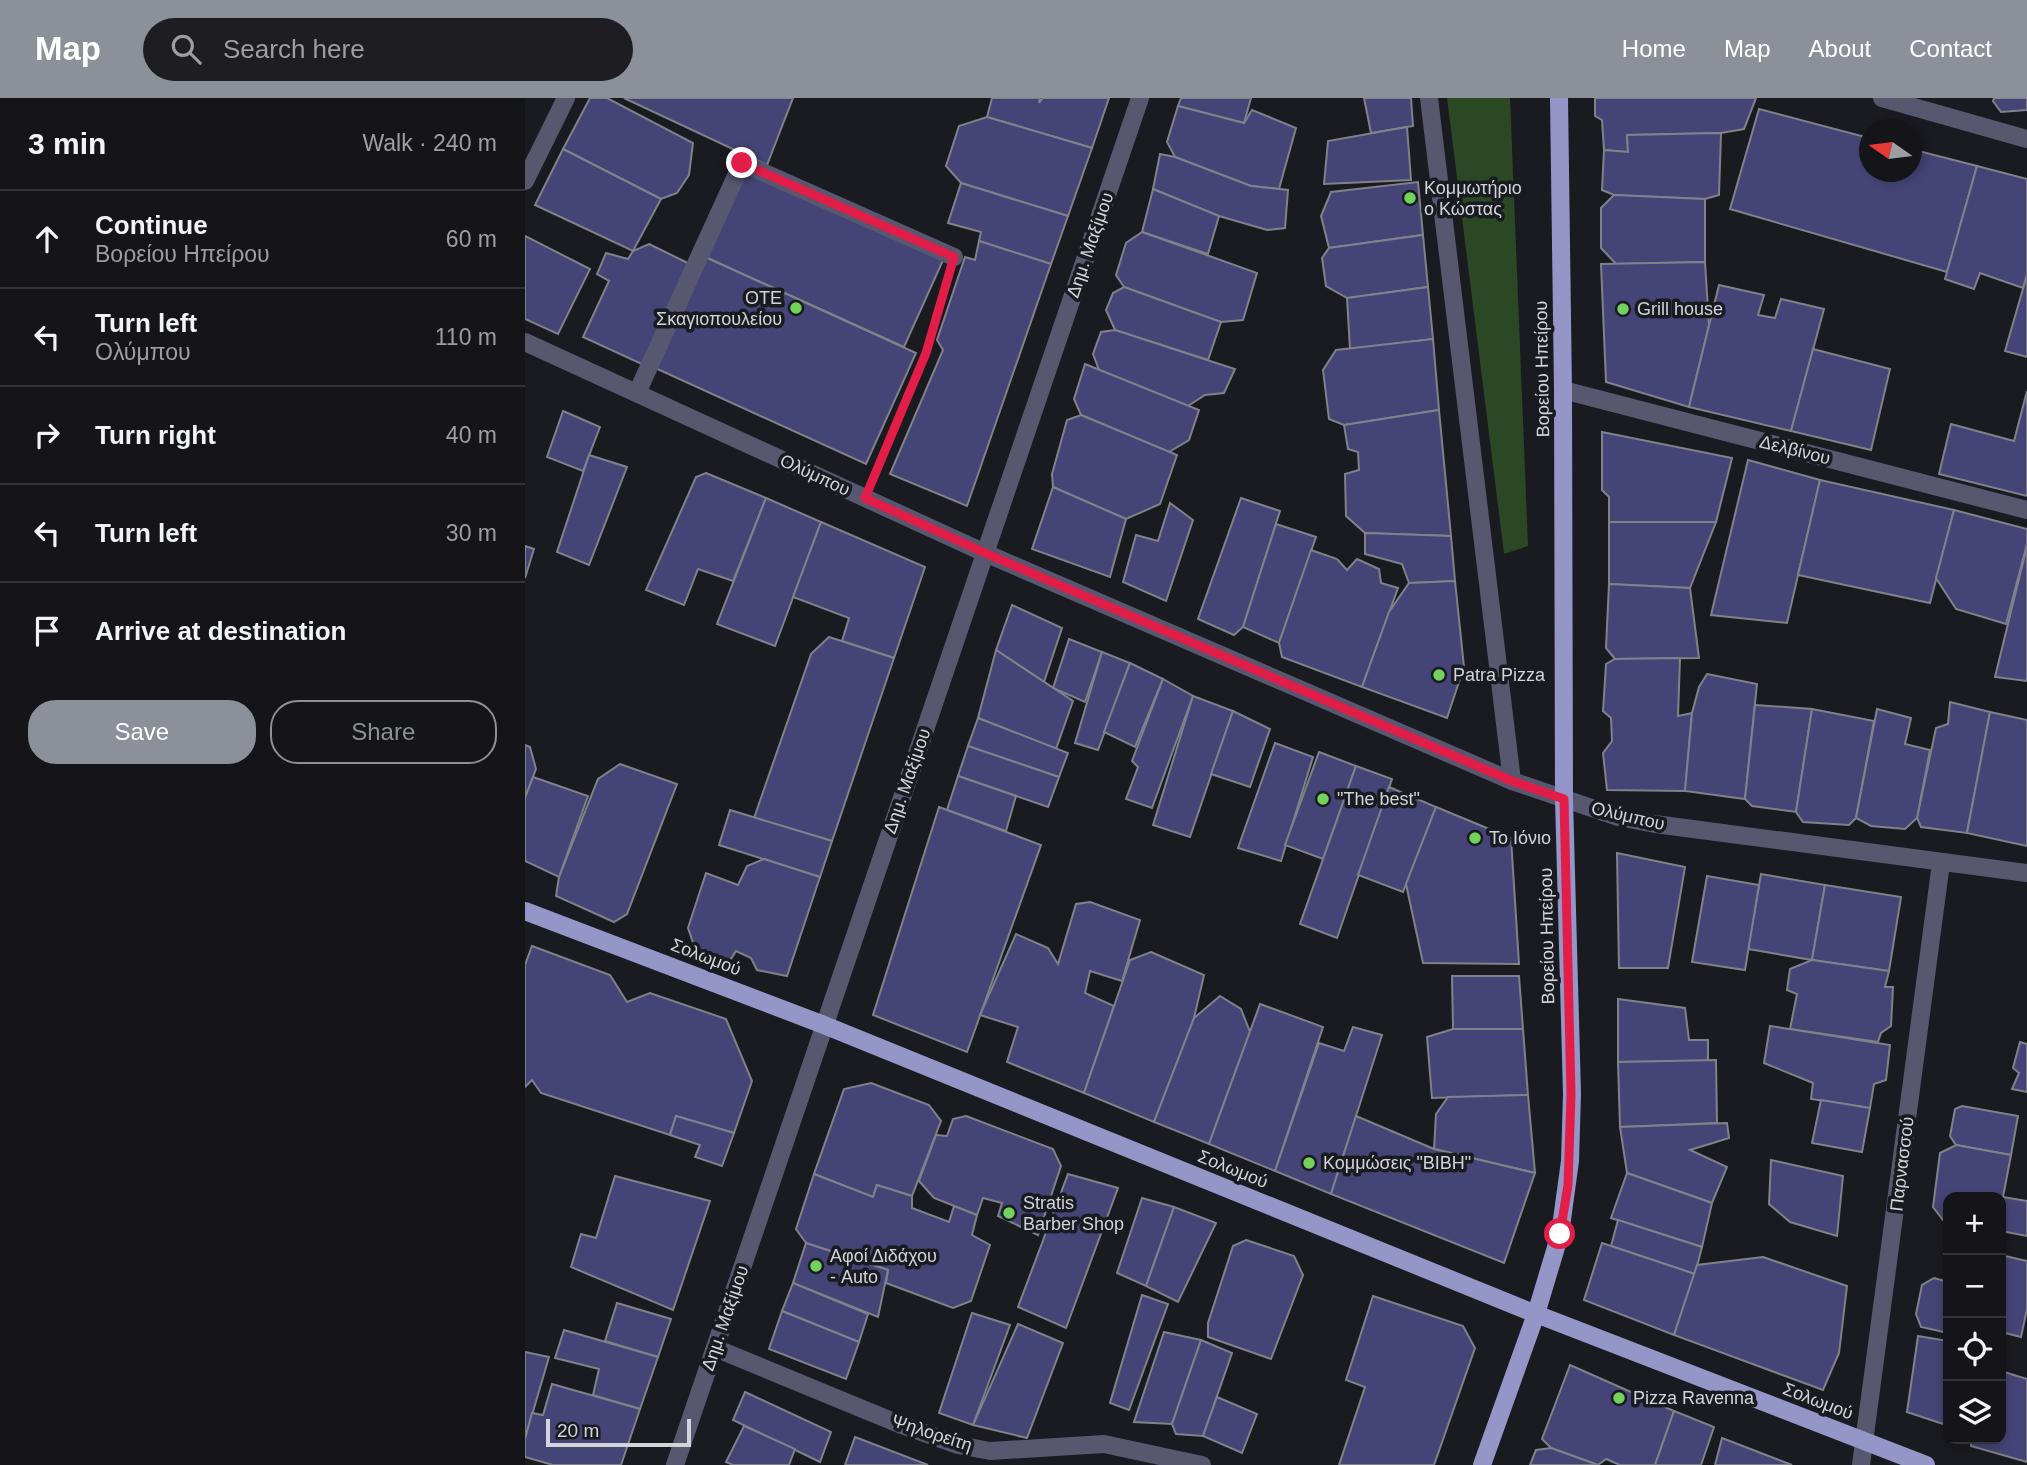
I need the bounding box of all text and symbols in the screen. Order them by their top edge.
search box [143,18,633,81]
text: Map [35,30,101,67]
icon: search [167,30,205,68]
text: Search here [223,34,365,64]
text: Home [1622,35,1686,62]
text: Map [1724,35,1771,62]
text: About [1809,35,1871,62]
text: Contact [1909,35,1992,62]
north arrow [1859,119,1922,182]
text: 3 min [28,127,106,160]
text: Walk · 240 m [362,130,497,156]
route end [726,147,757,178]
place label: Κομμωτήριο ο Κώστας [1424,178,1522,219]
street label: Δημ. Μαξίμου [1063,190,1117,300]
marker: Κομμωτήριο ο Κώστας [1402,190,1418,206]
text: Continue [95,210,208,240]
icon: ahead [28,220,66,258]
text: 60 m [446,226,497,252]
text: Βορείου Ηπείρου [95,241,270,267]
place label: ΟΤΕ Σκαγιοπουλείου [656,288,782,329]
place label: Grill house [1637,299,1723,319]
marker: ΟΤΕ Σκαγιοπουλείου [788,300,804,316]
street label: Βορείου Ηπείρου [1531,300,1553,438]
marker: Grill house [1615,301,1631,317]
text: Turn left [95,308,197,338]
icon: left [28,318,66,356]
text: 110 m [435,324,497,350]
text: Ολύμπου [95,339,191,365]
icon: right [28,416,66,454]
text: Turn right [95,420,216,450]
text: 40 m [446,422,497,448]
street label: Δελβίνου [1758,432,1832,468]
street label: Ολύμπου [777,450,853,500]
icon: left [28,514,66,552]
text: Turn left [95,518,197,548]
text: 30 m [446,520,497,546]
icon: arrive [28,612,66,650]
text: Arrive at destination [95,616,346,646]
place label: Patra Pizza [1453,665,1546,685]
marker: Patra Pizza [1431,667,1447,683]
button: Save [28,700,256,764]
button: Share [270,700,497,764]
street label: Δημ. Μαξίμου [880,726,934,836]
place label: "The best" [1337,789,1420,809]
marker: "The best" [1315,791,1331,807]
street label: Ολύμπου [1589,798,1667,834]
place label: Το Ιόνιο [1489,828,1551,848]
marker: Το Ιόνιο [1467,830,1483,846]
street label: Βορείου Ηπείρου [1536,867,1558,1005]
street label: Σολωμού [668,934,744,980]
street label: Παρνασσού [1886,1116,1918,1212]
street label: Σολωμού [1195,1146,1271,1192]
place label: Κομμώσεις "ΒΙΒΗ" [1323,1153,1471,1173]
marker: Κομμώσεις "ΒΙΒΗ" [1301,1155,1317,1171]
map controls [1943,1192,2006,1444]
button: + [1943,1192,2006,1255]
place label: Stratis Barber Shop [1023,1193,1124,1234]
marker: Stratis Barber Shop [1001,1205,1017,1221]
route start [1544,1218,1575,1249]
place label: Αφοί Διδάχου - Auto [830,1246,937,1287]
button: − [1943,1255,2006,1318]
marker: Αφοί Διδάχου - Auto [808,1258,824,1274]
street label: Δημ. Μαξίμου [698,1263,752,1373]
button: locate [1943,1318,2006,1381]
street label: Σολωμού [1780,1378,1856,1424]
button: layers [1943,1381,2006,1444]
place label: Pizza Ravenna [1633,1388,1755,1408]
marker: Pizza Ravenna [1611,1390,1627,1406]
street label: Ψηλορείτη [889,1411,975,1455]
scale bar [546,1416,691,1448]
text: 20 m [557,1420,599,1441]

